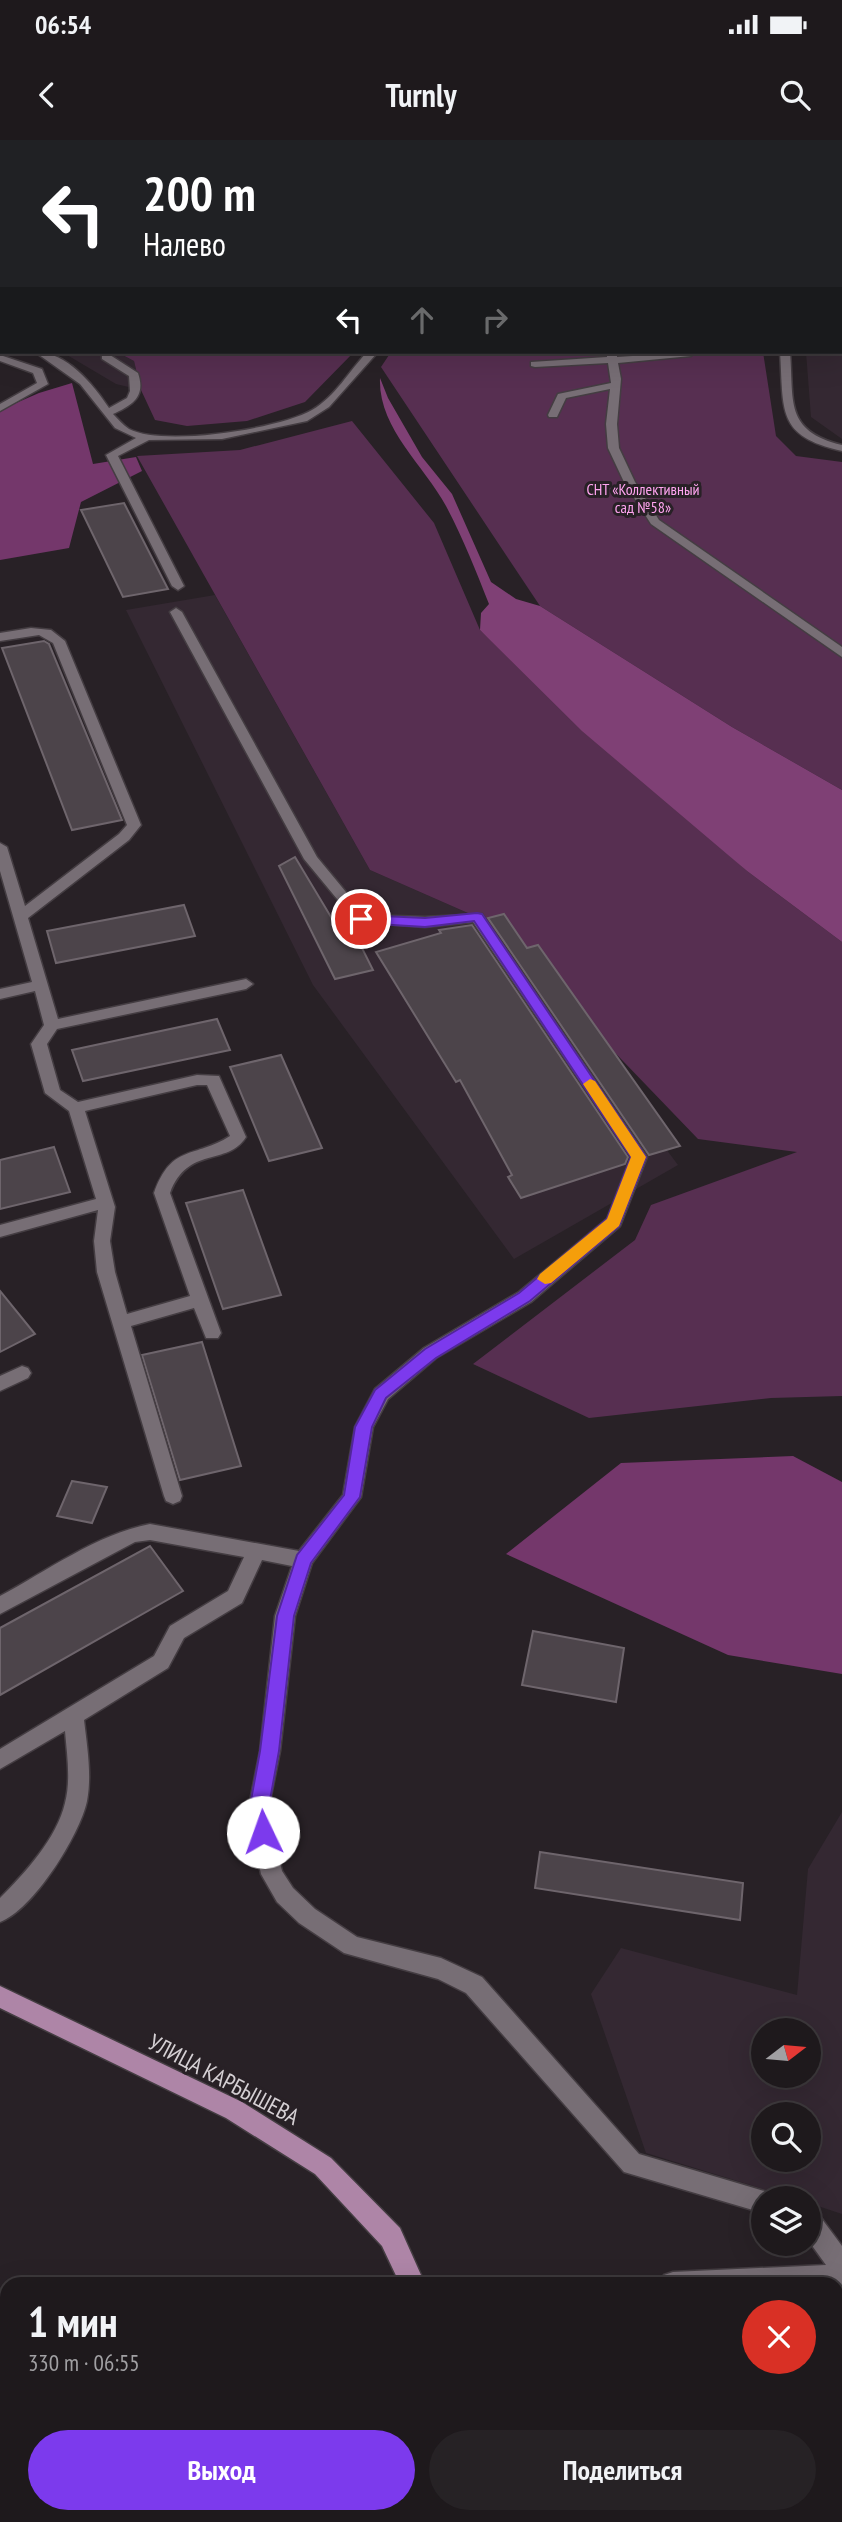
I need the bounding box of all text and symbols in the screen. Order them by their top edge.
text: 06:54 [35,8,91,41]
text: Turnly [385,74,457,116]
icon: back [28,76,66,114]
icon: search [776,76,814,114]
text: 200 m [143,161,256,225]
icon: left [28,168,119,259]
text: Налево [143,223,226,265]
icon: left [330,301,368,339]
icon: ahead [403,301,441,339]
icon: right [476,301,514,339]
park label: СНТ «Коллективный сад №58» [586,479,700,517]
pin [331,889,391,949]
icon: arrive [342,900,380,938]
position arrow [226,1795,300,1869]
north arrow [751,2018,821,2088]
map controls [751,2018,821,2256]
street label: УЛИЦА КАРБЫШЕВА [144,2027,304,2131]
button: search [751,2102,821,2172]
button: layers [751,2186,821,2256]
text: 1 мин [28,2294,118,2349]
button: close [742,2300,816,2374]
text: 330 m · 06:55 [28,2348,140,2377]
button: Выход [28,2430,415,2510]
button: Поделиться [429,2430,816,2510]

